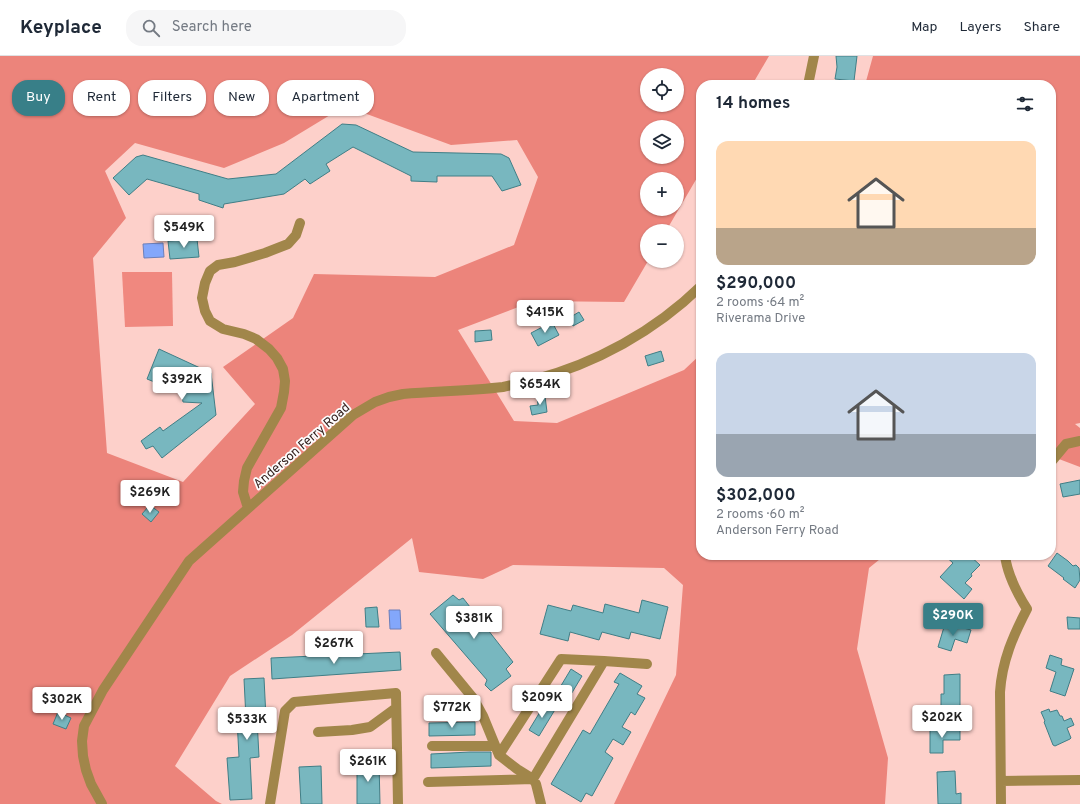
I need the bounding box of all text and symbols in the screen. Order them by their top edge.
search box [126,10,406,46]
text: Keyplace [20,16,102,40]
icon: search [140,17,162,39]
text: Search here [172,18,252,37]
text: Map [911,19,937,36]
text: Layers [959,19,1001,36]
text: Share [1023,19,1060,36]
map controls [640,68,684,268]
button: locate [640,68,684,112]
chip: Buy [12,80,65,116]
chip: Rent [73,80,130,116]
chip: Filters [138,80,206,116]
chip: New [214,80,269,116]
chip: Apartment [277,80,374,116]
text: 14 homes [716,93,790,115]
icon: filters [1014,93,1036,115]
button: layers [640,120,684,164]
icon: home [840,167,912,239]
button: + [640,172,684,216]
pin: $549K [156,215,212,249]
text: $549K [163,220,205,236]
button: − [640,224,684,268]
text: $290,000 [716,273,796,295]
text: 2 rooms · 64 m² [716,295,804,311]
pin: $415K [517,300,573,334]
text: $415K [526,305,564,321]
text: Riverama Drive [716,311,805,327]
pin: $392K [154,367,210,401]
text: $392K [162,372,202,388]
pin: $654K [512,372,568,406]
text: $654K [519,377,561,393]
icon: home [840,379,912,451]
street label: Anderson Ferry Road [251,400,354,493]
pin: $269K [122,480,178,514]
text: $269K [129,485,171,501]
text: $302,000 [716,485,796,507]
text: 2 rooms · 60 m² [716,507,805,523]
text: Anderson Ferry Road [716,523,839,539]
pin: $290K [925,603,981,637]
pin: $381K [446,606,502,640]
text: $290K [932,608,974,624]
text: $381K [455,611,493,627]
pin: $267K [306,631,362,665]
text: $267K [314,636,354,652]
pin: $209K [514,685,570,719]
pin: $302K [34,687,90,721]
text: $209K [521,690,563,706]
text: $302K [41,692,83,708]
pin: $772K [424,695,480,729]
text: $772K [433,700,471,716]
pin: $202K [914,705,970,739]
pin: $533K [219,707,275,741]
text: $202K [921,710,963,726]
text: $533K [227,712,267,728]
pin: $261K [340,749,396,783]
text: $261K [349,754,387,770]

